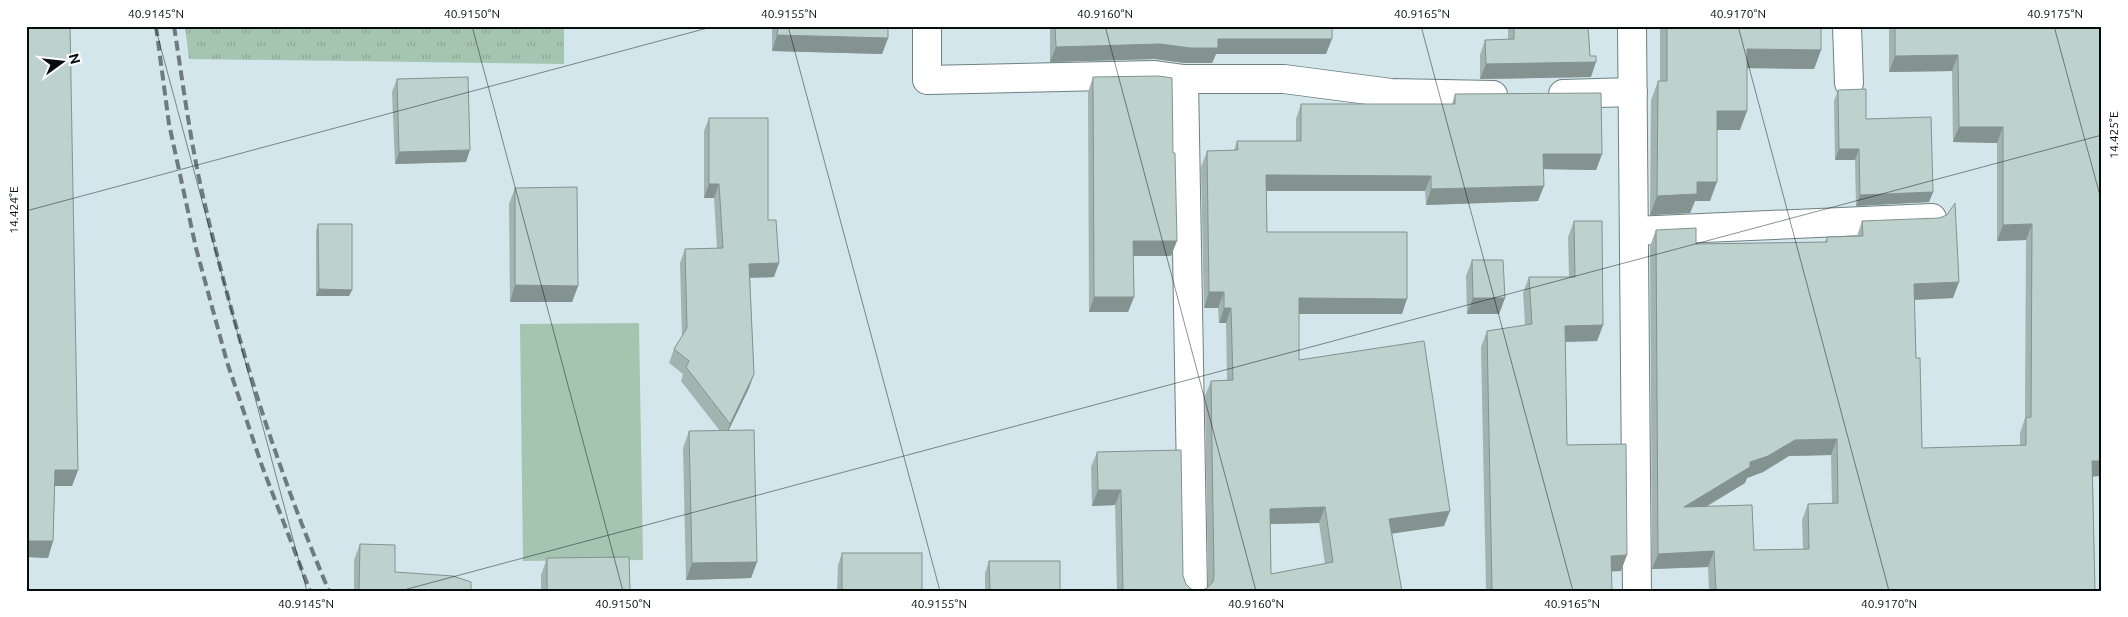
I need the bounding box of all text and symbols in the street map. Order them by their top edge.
text: 40.9145°N [128,7,184,20]
text: 40.9150°N [444,7,500,20]
text: 40.9155°N [761,7,817,20]
text: 40.9160°N [1077,7,1133,20]
text: 40.9165°N [1394,7,1450,20]
text: 40.9170°N [1710,7,1766,20]
text: 40.9175°N [2027,7,2083,20]
north arrow [38,38,88,88]
text: N [65,52,84,66]
text: 14.425°E [2107,111,2120,159]
text: 14.424°E [7,186,20,234]
text: 40.9145°N [278,597,334,610]
text: 40.9150°N [595,597,651,610]
text: 40.9155°N [911,597,967,610]
text: 40.9160°N [1228,597,1284,610]
text: 40.9165°N [1544,597,1600,610]
text: 40.9170°N [1861,597,1917,610]

